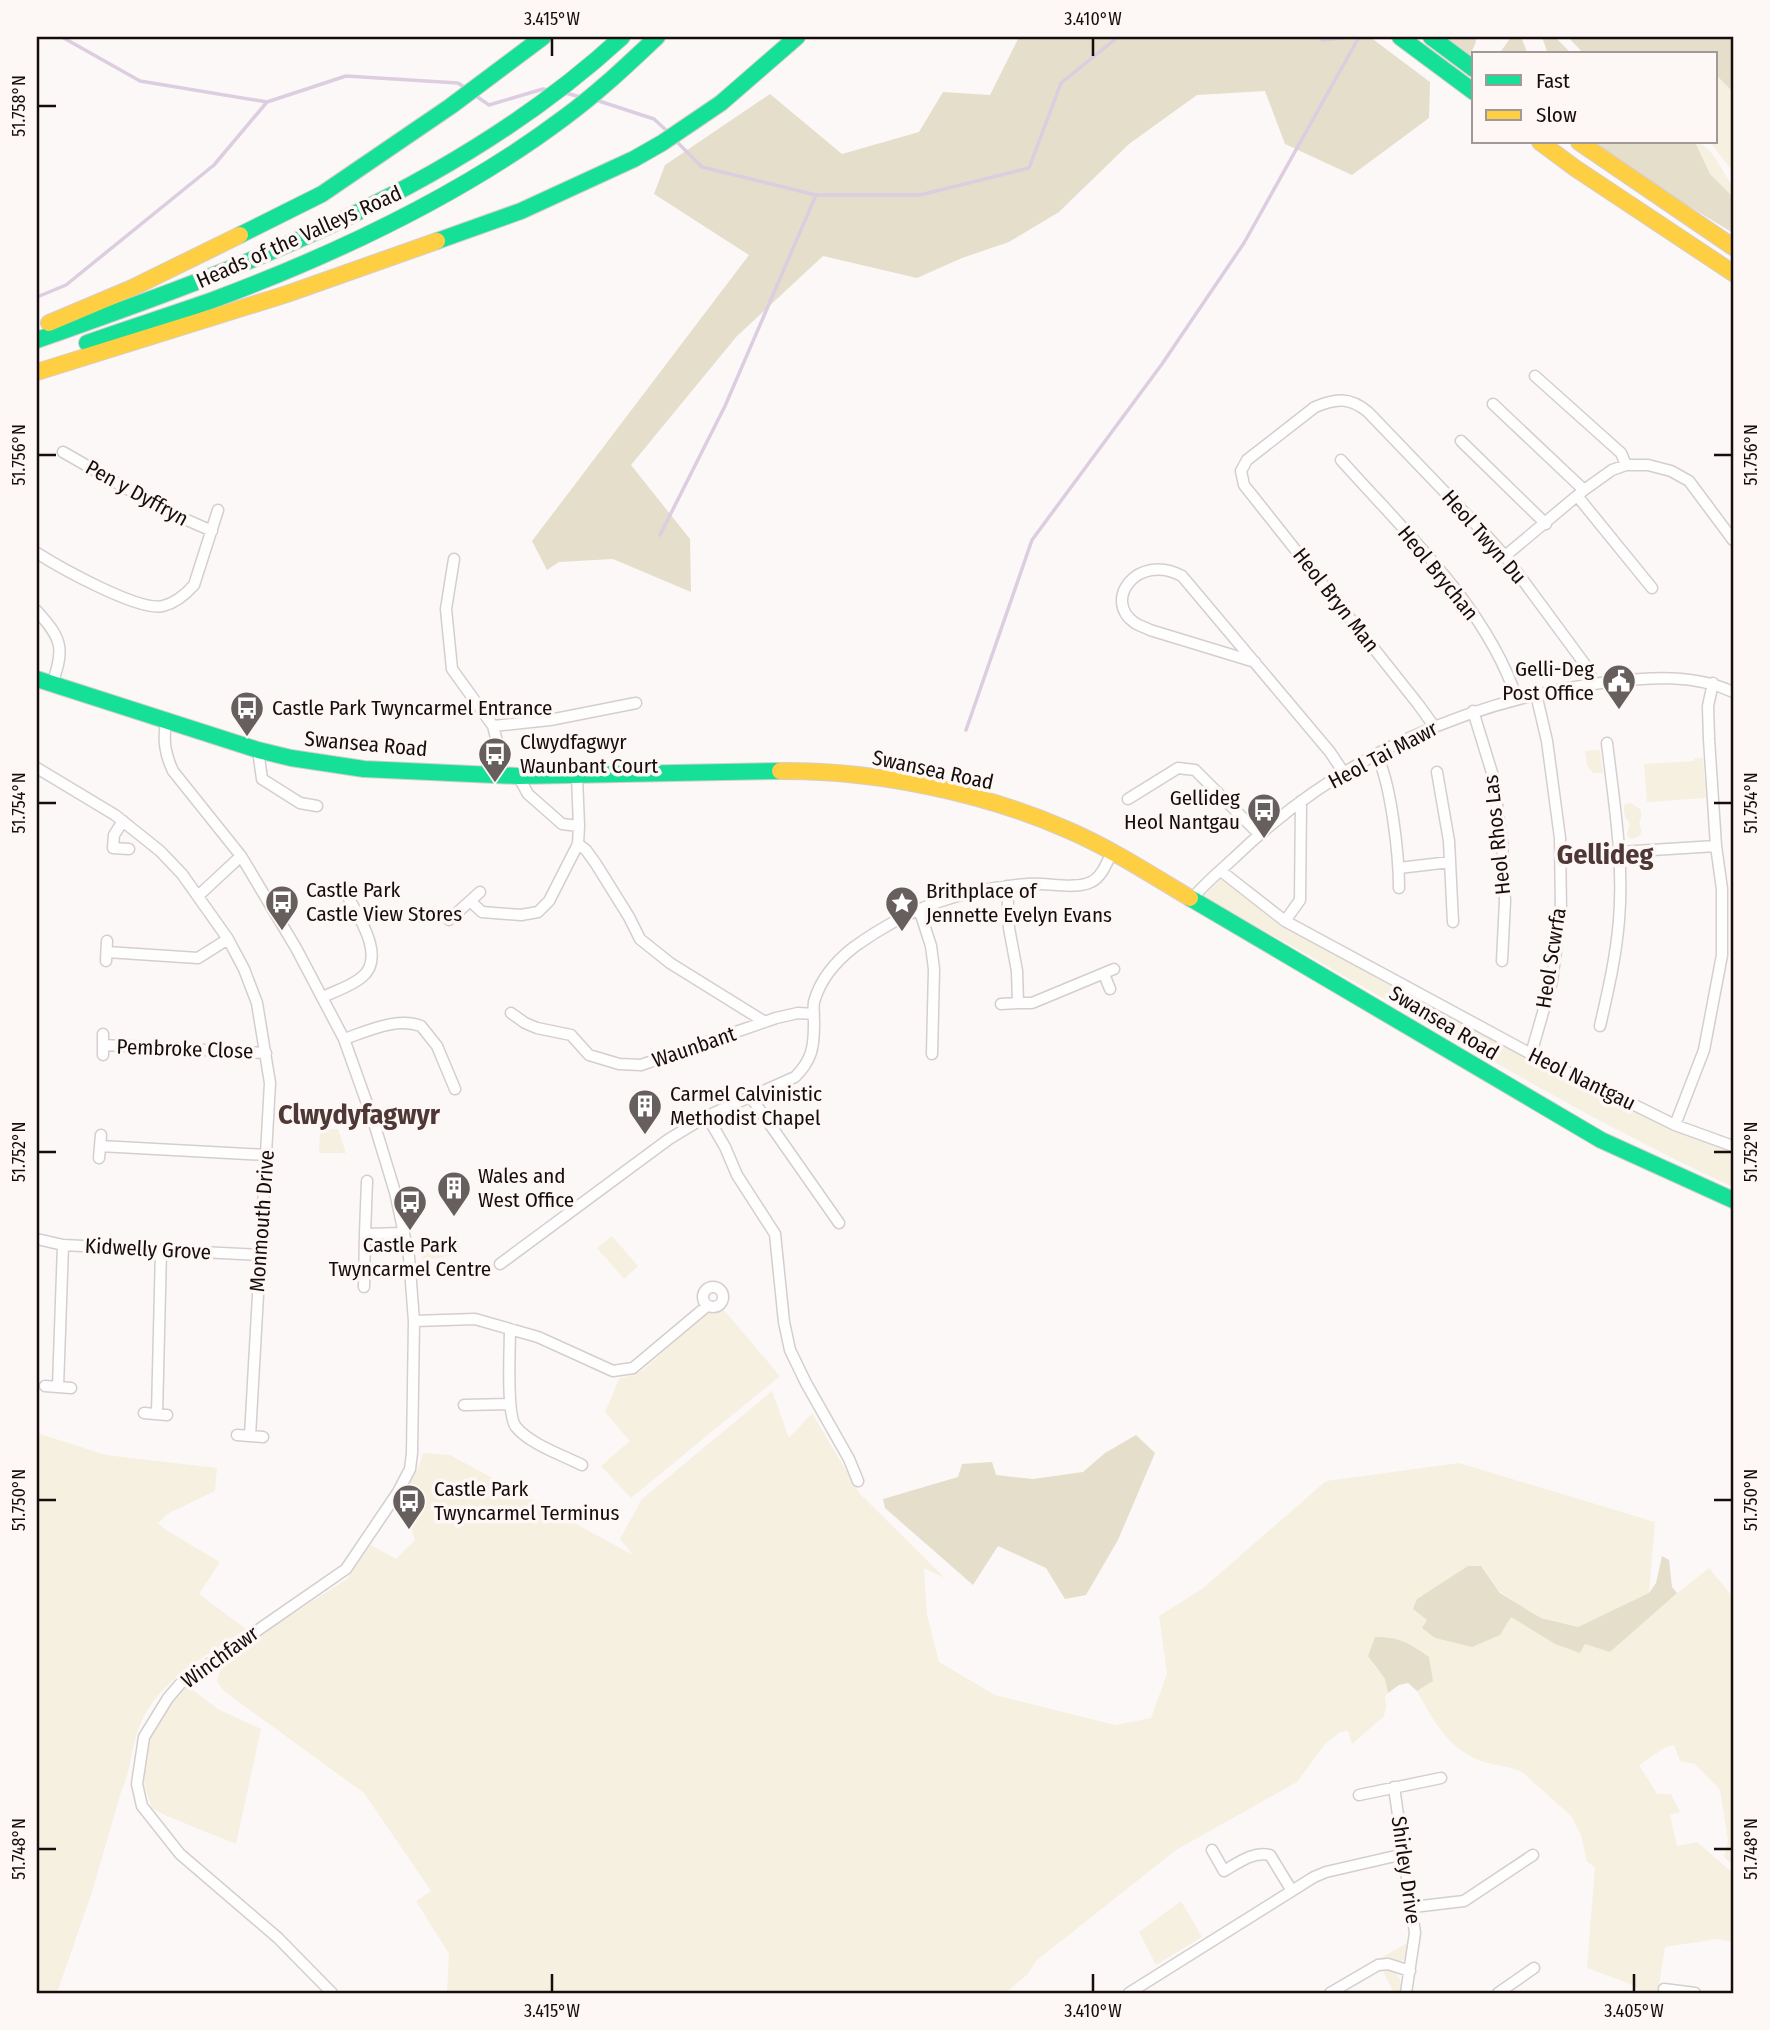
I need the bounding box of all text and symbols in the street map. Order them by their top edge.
text: 3.415°W [524,8,581,30]
text: 3.410°W [1064,8,1122,30]
legend [1472,52,1718,144]
text: Fast [1536,68,1570,94]
text: 51.758°N [8,75,30,137]
text: Slow [1536,102,1577,128]
street label: Heads of the Valleys Road [192,180,406,294]
text: 51.756°N [8,424,30,486]
text: 51.756°N [1740,424,1762,486]
street label: Pen y Dyffryn [81,454,193,532]
street label: Heol Twyn Du [1436,485,1532,589]
street label: Heol Brychan [1392,520,1484,626]
street label: Heol Bryn Man [1287,543,1385,657]
place label: Gelli-Deg Post Office [1502,656,1594,706]
public building icon: Gelli-Deg Post Office [1600,662,1638,711]
bus stop icon: Castle Park Twyncarmel Entrance [228,689,266,738]
place label: Castle Park Twyncarmel Entrance [272,695,552,721]
street label: Heol Tai Mawr [1324,715,1443,795]
street label: Swansea Road [304,726,428,762]
place label: Clwydfagwyr Waunbant Court [520,729,658,779]
bus stop icon: Clwydfagwyr Waunbant Court [476,735,514,784]
street label: Swansea Road [870,744,996,796]
text: 51.754°N [8,772,30,834]
text: 51.754°N [1740,772,1762,834]
street label: Heol Rhos Las [1478,774,1516,896]
place label: Gellideg Heol Nantgau [1124,785,1240,835]
bus stop icon: Gellideg Heol Nantgau [1245,791,1283,840]
district label: Gellideg [1557,838,1653,871]
place label: Castle Park Castle View Stores [306,877,462,927]
place label: Brithplace of Jennette Evelyn Evans [926,878,1112,928]
bus stop icon: Castle Park Castle View Stores [263,883,301,932]
place icon: Brithplace of Jennette Evelyn Evans [883,884,921,933]
street label: Heol Scwrfa [1530,906,1572,1010]
street label: Swansea Road [1385,980,1503,1066]
street label: Waunbant [649,1021,739,1073]
street label: Pembroke Close [116,1034,254,1064]
street label: Heol Nantgau [1524,1042,1640,1116]
place label: Carmel Calvinistic Methodist Chapel [670,1081,822,1131]
building icon: Carmel Calvinistic Methodist Chapel [626,1087,664,1136]
district label: Clwydyfagwyr [278,1098,441,1131]
text: 51.752°N [8,1122,30,1182]
text: 51.752°N [1740,1122,1762,1182]
street label: Monmouth Drive [244,1149,280,1293]
place label: Wales and West Office [478,1163,574,1213]
building icon: Wales and West Office [435,1169,473,1218]
bus stop icon: Castle Park Twyncarmel Centre [391,1183,429,1232]
place label: Castle Park Twyncarmel Centre [329,1232,491,1282]
street label: Kidwelly Grove [84,1233,212,1265]
text: 51.750°N [8,1469,30,1531]
text: 51.750°N [1740,1469,1762,1531]
place label: Castle Park Twyncarmel Terminus [434,1476,619,1526]
bus stop icon: Castle Park Twyncarmel Terminus [390,1482,428,1531]
street label: Winchfawr [176,1620,264,1694]
street label: Shirley Drive [1386,1814,1426,1926]
text: 51.748°N [8,1818,30,1880]
text: 51.748°N [1740,1818,1762,1880]
text: 3.415°W [524,2000,581,2022]
text: 3.410°W [1064,2000,1122,2022]
text: 3.405°W [1604,2000,1664,2022]

